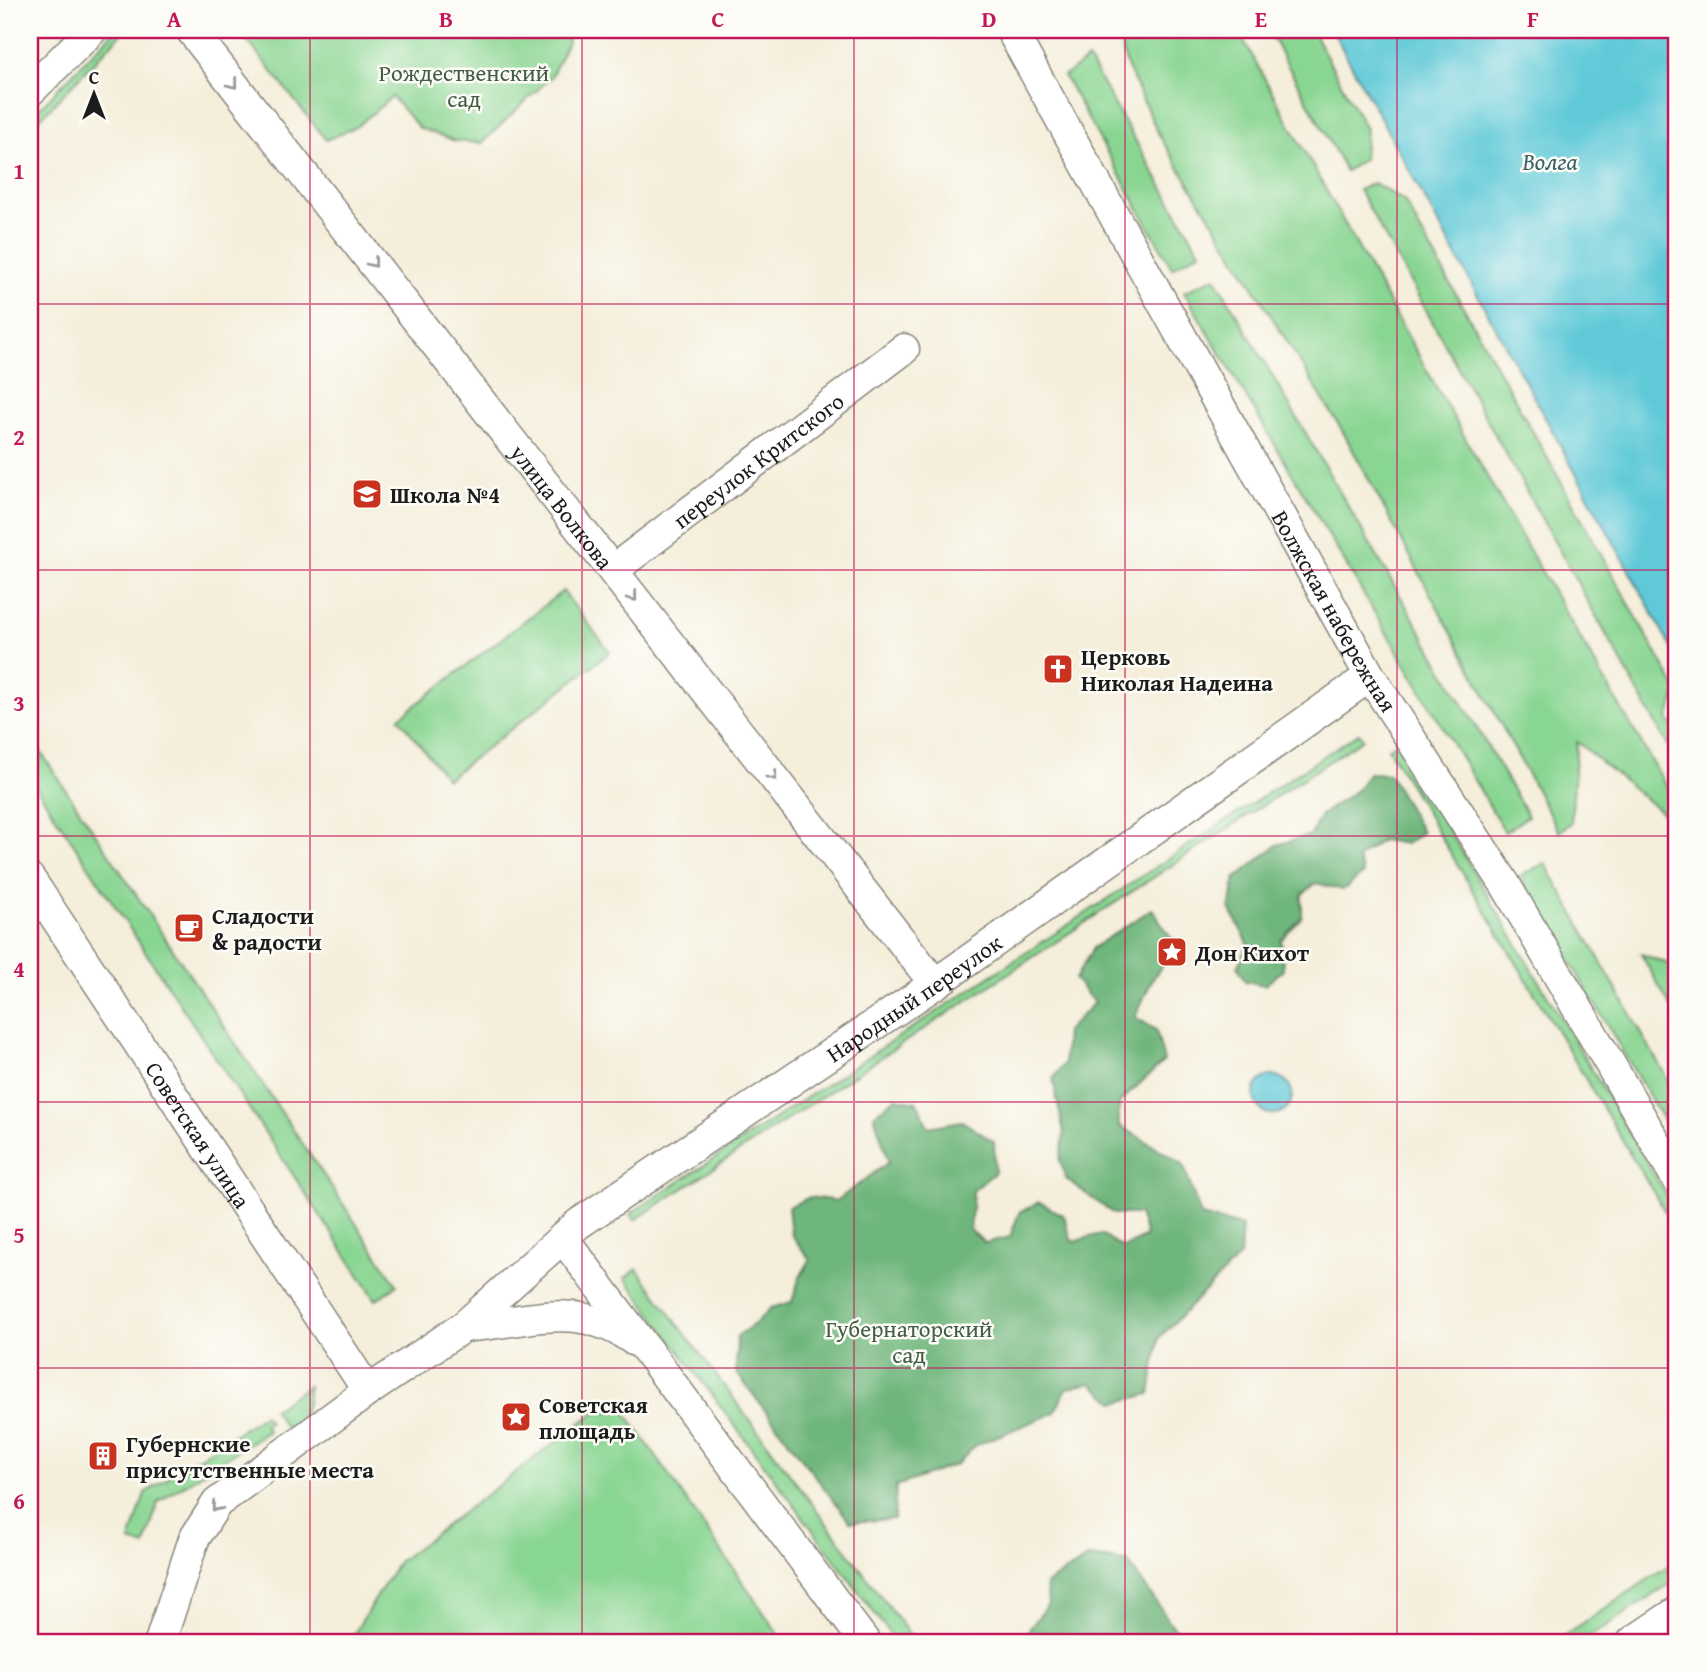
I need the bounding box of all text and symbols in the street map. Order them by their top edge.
text: A [167,2,182,35]
text: B [439,2,453,35]
text: C [711,2,725,35]
text: D [982,2,997,35]
text: E [1255,2,1267,35]
text: F [1527,2,1539,35]
park label: Рождественский сад [379,56,550,115]
north arrow [60,60,130,130]
text: С [89,63,100,91]
one-way arrow [224,76,237,88]
water label: Волга [1522,144,1577,179]
text: 1 [13,154,25,187]
one-way arrow [364,255,377,268]
street label: переулок Критского [665,384,850,536]
text: 2 [13,420,25,453]
street label: улица Волкова [502,436,622,576]
school or university icon: Школа №4 [350,477,384,511]
place label: Школа №4 [390,478,500,511]
street label: Волжская набережная [1264,504,1406,718]
one-way arrow [625,589,638,602]
place label: Церковь Николая Надеина [1081,640,1273,699]
church icon: Церковь Николая Надеина [1041,652,1075,686]
text: 3 [13,686,25,719]
one-way arrow [765,769,778,781]
place label: Сладости & радости [212,899,322,958]
cafe icon: Сладости & радости [172,911,206,945]
street label: Народный переулок [819,926,1008,1069]
place icon: Дон Кихот [1155,935,1189,969]
place label: Дон Кихот [1194,936,1310,969]
text: 4 [13,952,25,985]
street label: Советская улица [138,1055,259,1214]
text: 5 [13,1218,25,1251]
park label: Губернаторский сад [826,1312,993,1371]
place label: Советская площадь [539,1388,648,1447]
place icon: Советская площадь [499,1400,533,1434]
place label: Губернские присутственные места [126,1427,374,1486]
building icon: Губернские присутственные места [86,1439,120,1473]
text: 6 [13,1484,25,1517]
one-way arrow [212,1499,225,1512]

